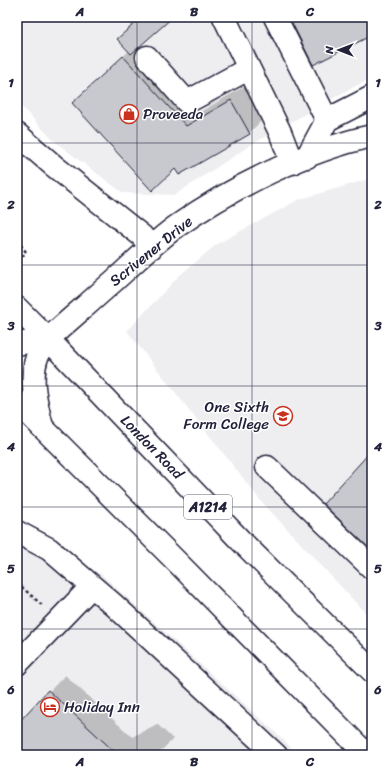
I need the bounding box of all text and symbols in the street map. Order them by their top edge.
text: A [75,0,84,23]
text: B [190,0,199,23]
text: C [305,0,315,23]
north arrow [319,30,359,70]
text: N [320,46,339,55]
text: 1 [8,71,14,94]
text: 1 [375,71,381,94]
place label: Proveeda [143,101,204,127]
shop icon: Proveeda [118,103,140,125]
text: 2 [6,193,15,216]
text: 2 [373,193,382,216]
street label: Scrivener Drive [103,209,199,293]
text: 3 [6,314,15,337]
text: 3 [373,314,382,337]
place label: One Sixth Form College [184,394,269,437]
school or university icon: One Sixth Form College [272,405,294,427]
street label: London Road [114,408,191,486]
text: 4 [6,435,16,458]
text: 4 [373,435,383,458]
road number: A1214 [184,495,232,519]
text: 5 [7,557,15,580]
text: 5 [374,557,382,580]
text: 6 [6,678,15,701]
text: 6 [373,678,382,701]
place label: Holiday Inn [64,694,140,720]
hotel icon: Holiday Inn [39,696,61,718]
text: A [75,750,84,772]
text: B [190,750,199,772]
text: C [305,750,315,772]

